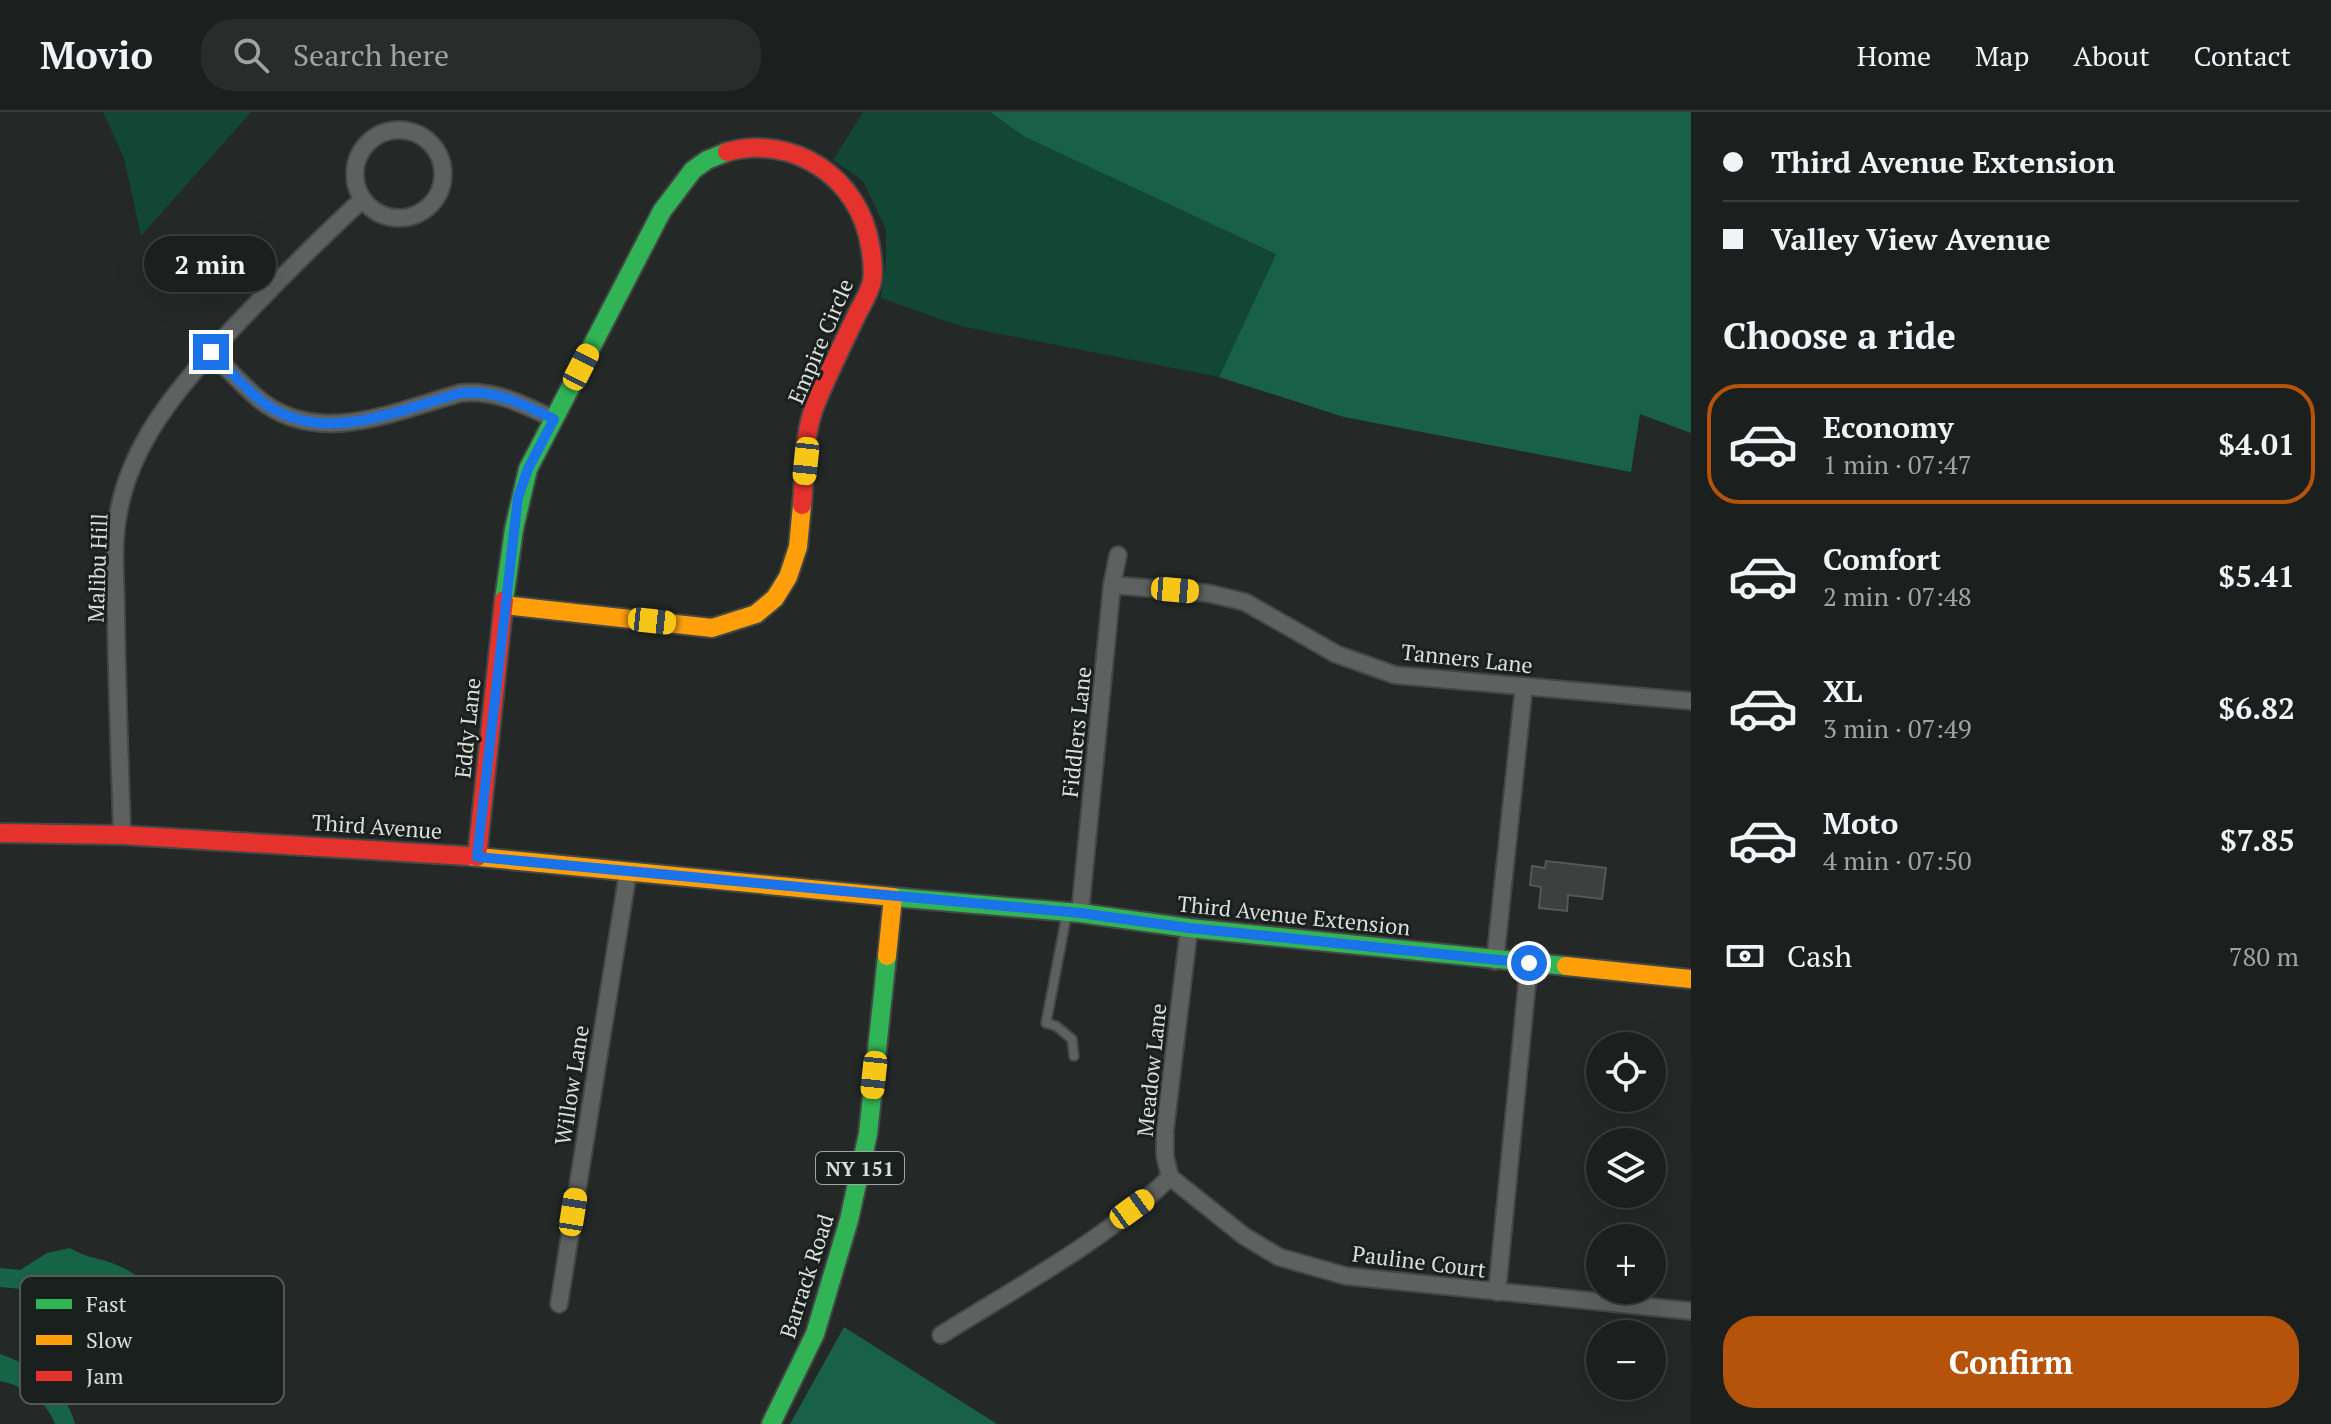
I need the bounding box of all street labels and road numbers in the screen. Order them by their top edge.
street label: Empire Circle [781,274,859,408]
street label: Malibu Hill [81,513,113,623]
street label: Tanners Lane [1400,637,1534,679]
street label: Fiddlers Lane [1055,665,1097,799]
street label: Eddy Lane [447,676,487,780]
street label: Third Avenue [311,807,443,845]
street label: Third Avenue Extension [1176,888,1412,942]
street label: Meadow Lane [1130,1002,1172,1138]
street label: Willow Lane [547,1023,595,1147]
road number: NY 151 [816,1152,904,1184]
street label: Barrack Road [772,1210,840,1342]
street label: Pauline Court [1350,1238,1488,1284]

